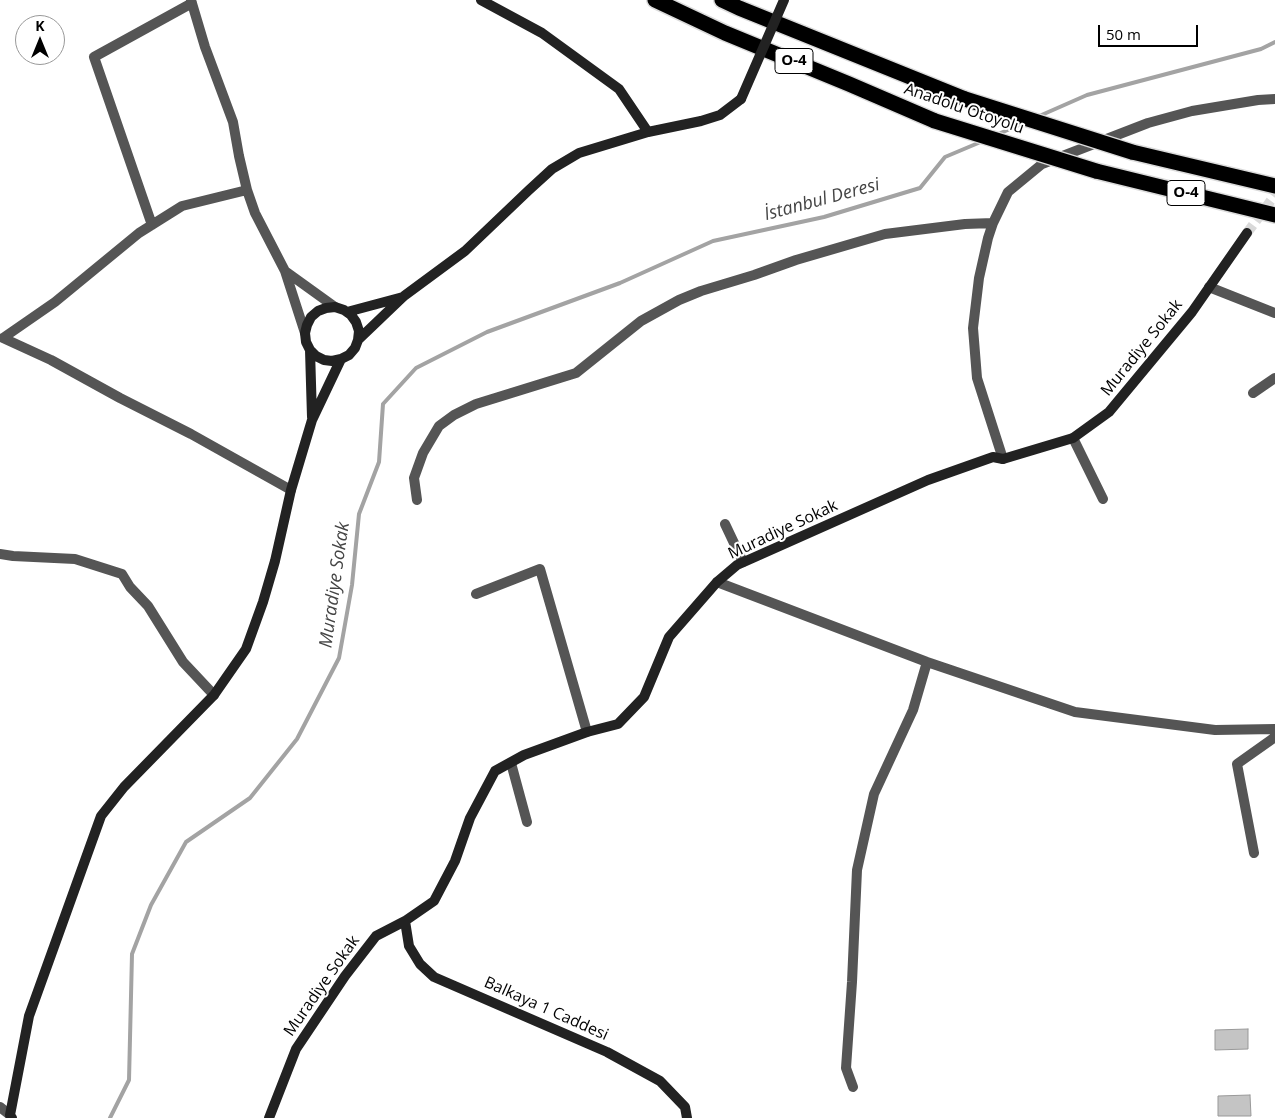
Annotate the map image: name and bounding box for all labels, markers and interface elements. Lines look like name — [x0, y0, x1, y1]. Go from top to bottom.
north arrow — [15, 15, 65, 65]
scale bar — [1100, 15, 1200, 47]
text: K — [35, 16, 45, 35]
text: 50 m — [1106, 24, 1141, 44]
road number: O-4 — [775, 48, 813, 74]
street label: Anadolu Otoyolu — [902, 79, 1026, 139]
water label: İstanbul Deresi — [762, 174, 882, 226]
road number: O-4 — [1167, 180, 1205, 206]
street label: Muradiye Sokak — [1097, 296, 1187, 400]
street label: Muradiye Sokak — [725, 496, 841, 564]
water label: Muradiye Sokak — [315, 521, 355, 649]
street label: Muradiye Sokak — [280, 932, 364, 1040]
street label: Balkaya 1 Caddesi — [481, 973, 611, 1045]

